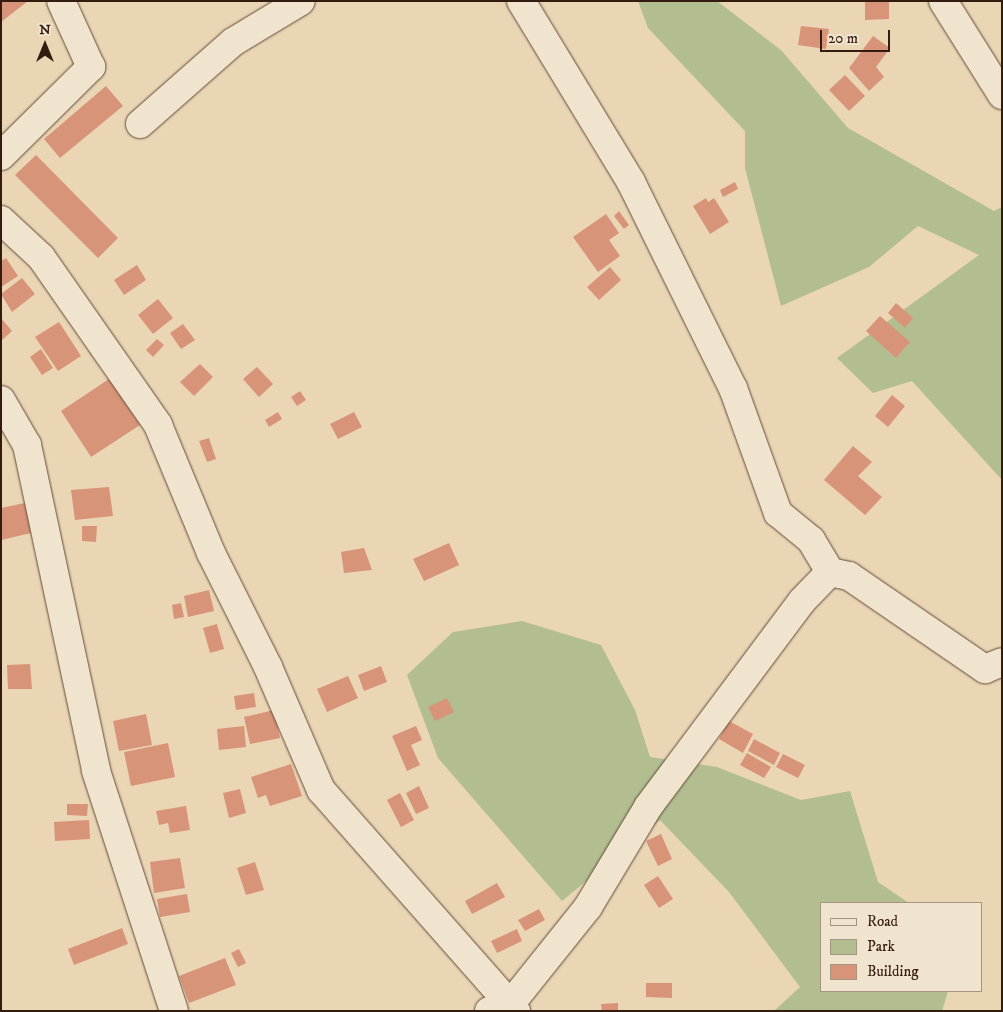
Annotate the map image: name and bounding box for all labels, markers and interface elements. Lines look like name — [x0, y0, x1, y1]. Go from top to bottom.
north arrow — [20, 20, 70, 70]
scale bar — [823, 20, 893, 52]
text: N — [39, 21, 51, 39]
text: 20 m — [828, 29, 858, 48]
legend — [820, 902, 983, 992]
text: Road — [867, 912, 898, 931]
text: Park — [867, 937, 895, 956]
text: Building — [867, 962, 919, 981]

